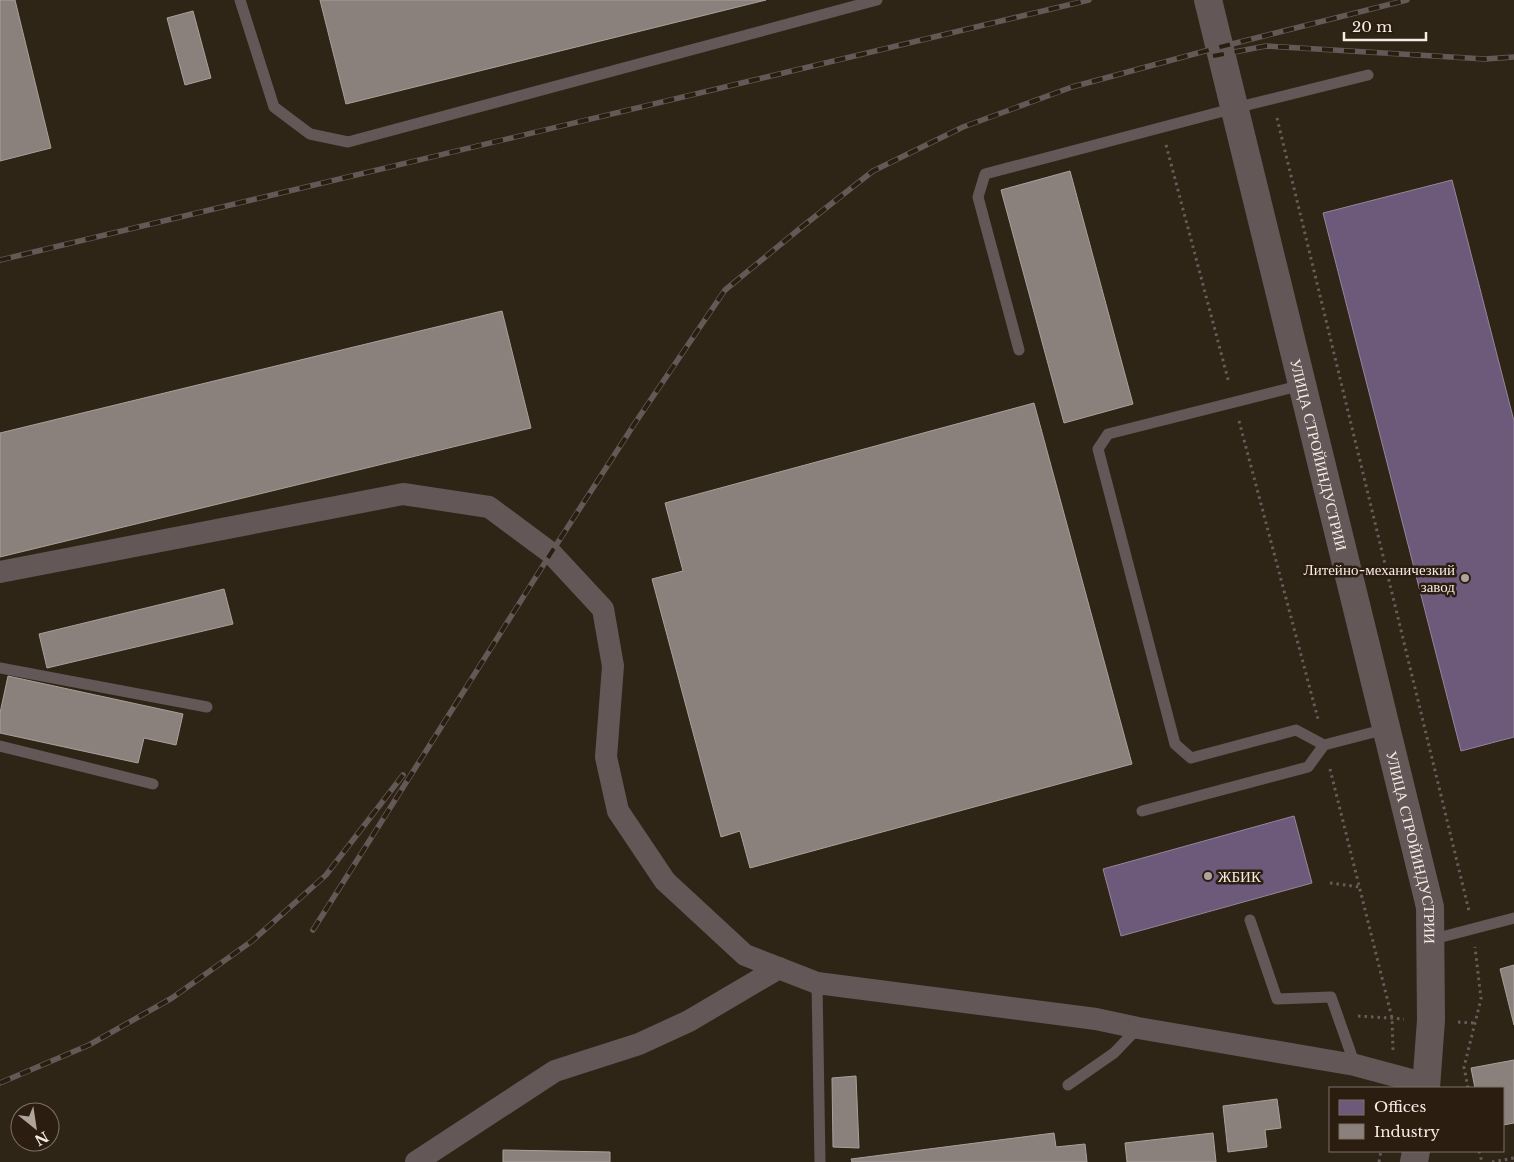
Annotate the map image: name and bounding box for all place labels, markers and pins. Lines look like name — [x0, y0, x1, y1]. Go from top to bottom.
place label: Литейно-механичезкий завод — [1303, 560, 1455, 596]
marker: Литейно-механичезкий завод — [1459, 572, 1471, 584]
place label: ЖБИК — [1218, 867, 1262, 886]
marker: ЖБИК — [1202, 870, 1214, 882]

